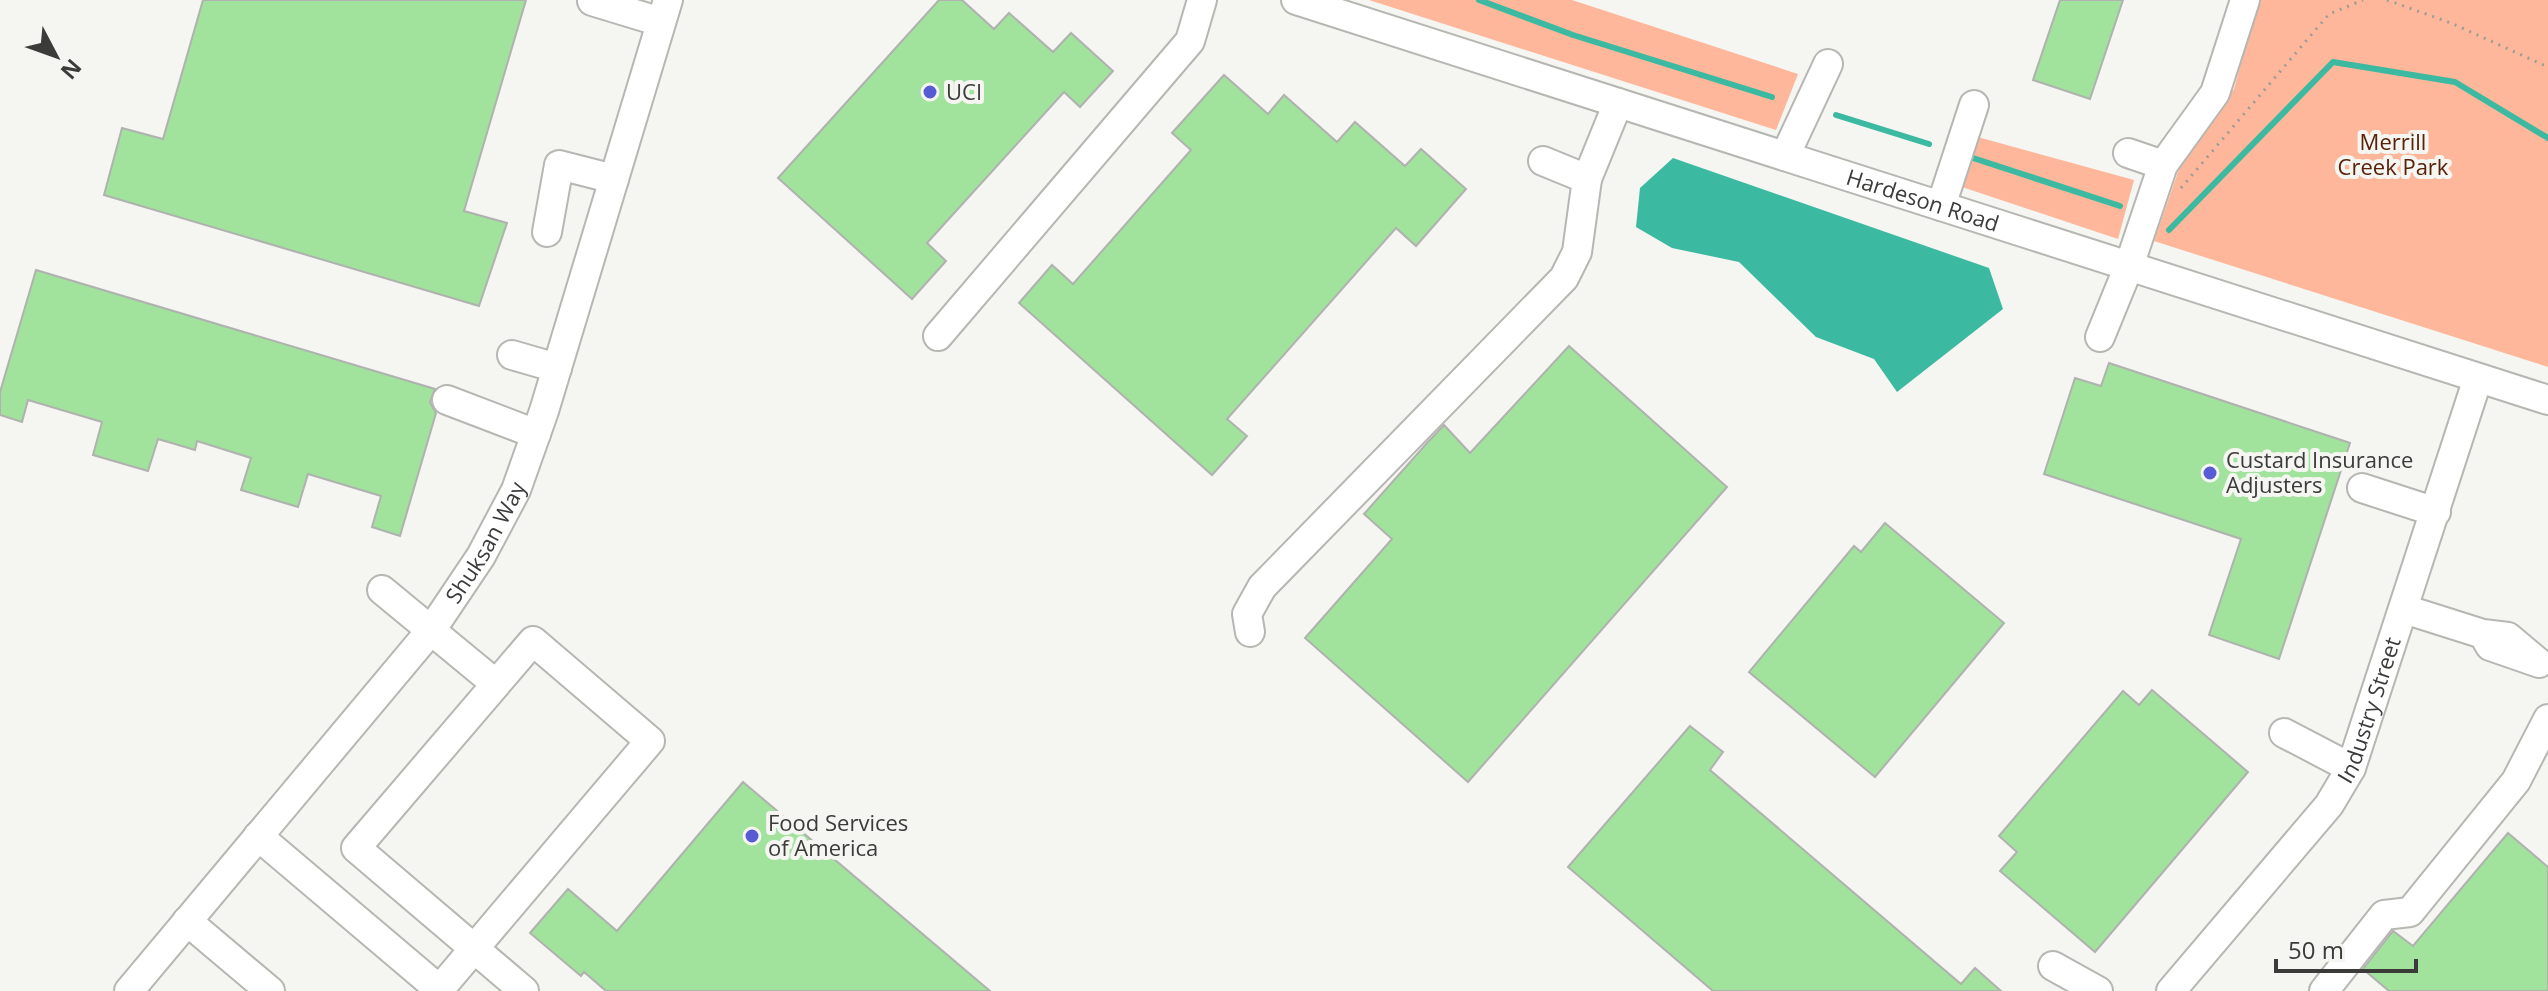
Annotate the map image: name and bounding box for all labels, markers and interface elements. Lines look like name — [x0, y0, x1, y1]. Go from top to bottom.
north arrow — [16, 16, 96, 96]
text: N — [55, 53, 89, 86]
place label: UCI — [946, 76, 982, 106]
marker: UCI — [921, 83, 939, 101]
park label: Merrill Creek Park — [2338, 126, 2449, 181]
street label: Hardeson Road — [1843, 161, 2003, 238]
place label: Custard Insurance Adjusters — [2226, 444, 2413, 499]
marker: Custard Insurance Adjusters — [2201, 464, 2219, 482]
street label: Shuksan Way — [438, 477, 532, 609]
street label: Industry Street — [2329, 633, 2407, 788]
place label: Food Services of America — [768, 807, 908, 862]
marker: Food Services of America — [743, 827, 761, 845]
scale bar — [2276, 923, 2416, 973]
text: 50 m — [2288, 933, 2344, 966]

